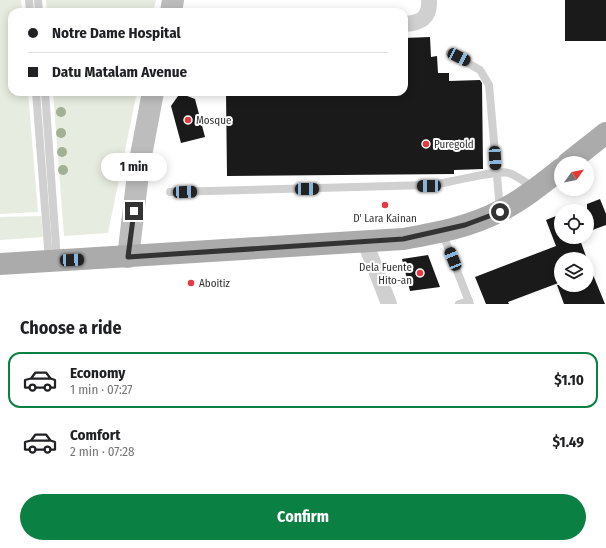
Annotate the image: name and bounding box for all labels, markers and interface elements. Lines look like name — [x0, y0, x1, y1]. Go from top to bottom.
text: Notre Dame Hospital — [52, 24, 181, 42]
car — [446, 46, 472, 68]
text: Datu Matalam Avenue — [52, 63, 187, 81]
place label: Mosque — [196, 114, 231, 127]
marker: Mosque — [183, 115, 193, 125]
place label: Puregold — [434, 138, 474, 151]
marker: Puregold — [421, 139, 431, 149]
car — [488, 146, 502, 170]
callout: 1 min — [101, 153, 167, 181]
north arrow — [554, 156, 594, 196]
map controls — [554, 156, 594, 292]
text: 1 min — [120, 159, 148, 174]
car — [417, 180, 441, 192]
car — [295, 183, 319, 195]
car — [173, 186, 197, 198]
marker: D' Lara Kainan — [380, 200, 390, 210]
route end — [125, 202, 143, 220]
route start — [491, 203, 509, 221]
button: locate — [554, 204, 594, 244]
place label: D' Lara Kainan — [353, 212, 417, 225]
car — [443, 246, 463, 272]
button: layers — [554, 252, 594, 292]
car — [60, 254, 84, 266]
place label: Dela Fuente Hito-an — [359, 261, 412, 287]
marker: Dela Fuente Hito-an — [415, 268, 425, 278]
place label: Aboitiz — [199, 277, 231, 290]
marker: Aboitiz — [186, 278, 196, 288]
text: Choose a ride — [20, 317, 122, 339]
icon: car — [22, 362, 58, 398]
text: Economy — [70, 364, 125, 382]
text: $1.10 — [554, 371, 584, 389]
text: 1 min · 07:27 — [70, 382, 133, 397]
icon: car — [22, 424, 58, 460]
text: Comfort — [70, 426, 121, 444]
text: $1.49 — [552, 433, 584, 451]
text: 2 min · 07:28 — [70, 444, 135, 459]
button: Confirm — [20, 494, 586, 540]

